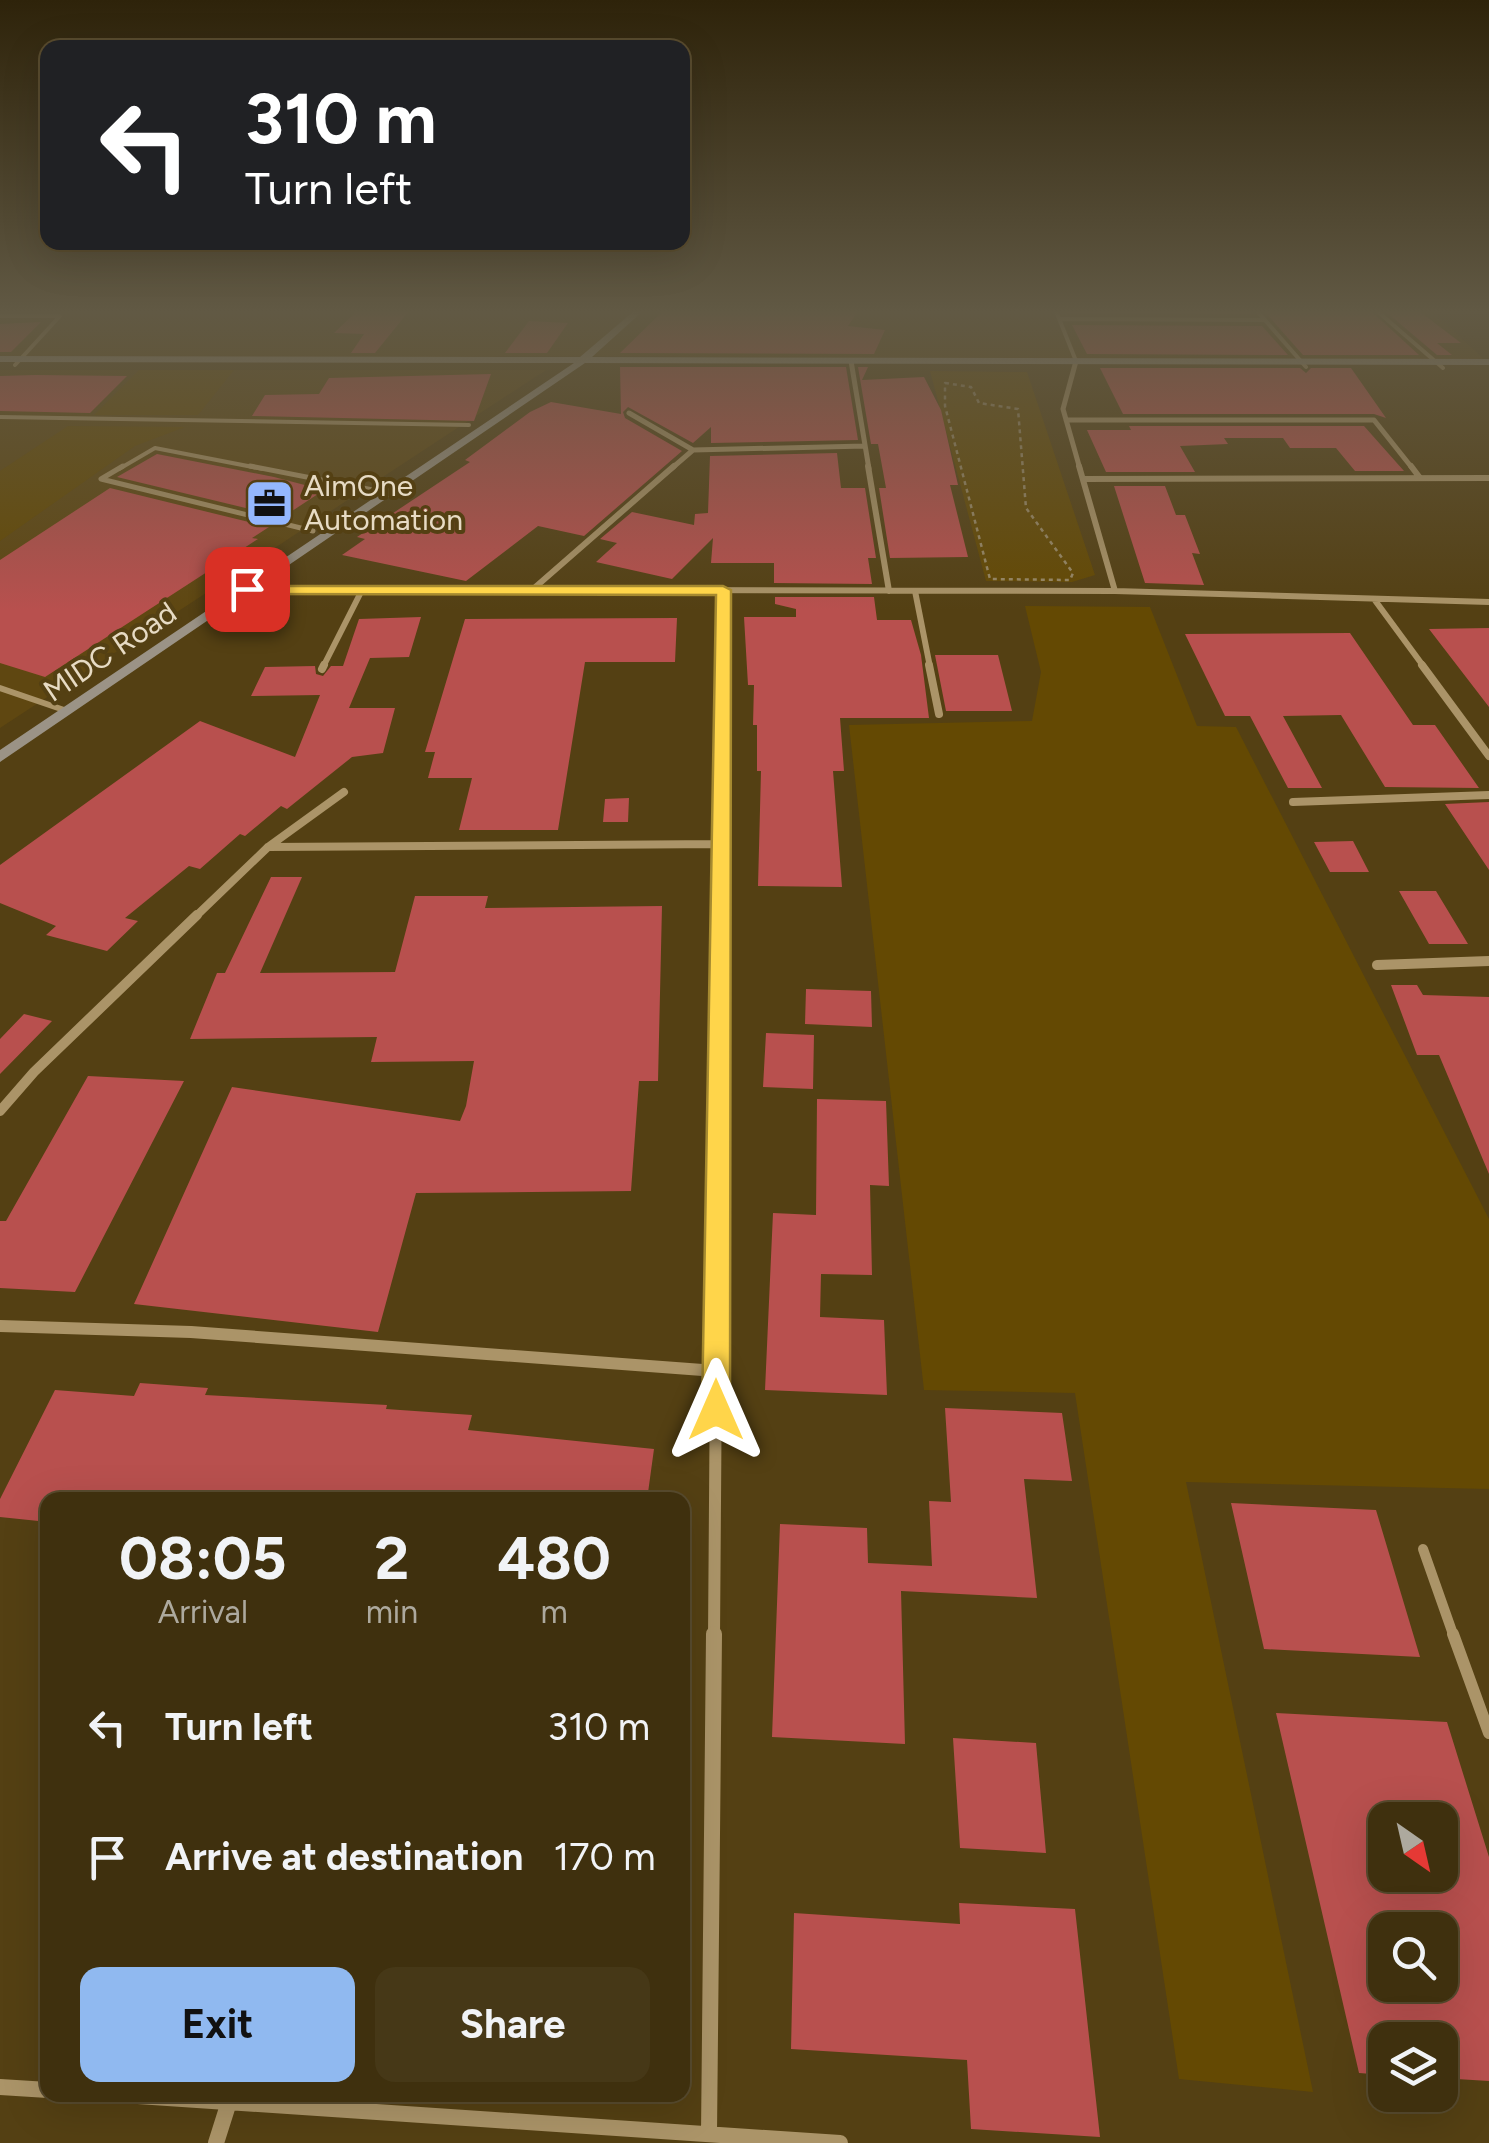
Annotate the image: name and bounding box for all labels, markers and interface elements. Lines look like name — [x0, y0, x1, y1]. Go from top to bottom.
text: 310 m — [245, 76, 437, 161]
icon: left — [80, 80, 210, 210]
text: Turn left — [245, 161, 412, 215]
place label: AimOne Automation — [304, 467, 463, 538]
office icon: AimOne Automation — [243, 477, 295, 529]
pin — [205, 547, 290, 632]
icon: arrive — [220, 562, 275, 617]
street label: MIDC Road — [36, 594, 183, 709]
position arrow — [664, 1358, 768, 1462]
text: 08:05 — [119, 1522, 287, 1594]
text: 2 — [375, 1522, 409, 1594]
text: 480 — [497, 1522, 611, 1594]
text: Arrival — [158, 1593, 248, 1631]
text: min — [366, 1593, 418, 1631]
text: m — [540, 1593, 568, 1631]
icon: left — [80, 1700, 135, 1755]
text: Turn left — [165, 1704, 313, 1750]
text: 310 m — [548, 1704, 650, 1750]
north arrow — [1368, 1802, 1458, 1892]
map controls — [1368, 1802, 1458, 2112]
icon: arrive — [80, 1830, 135, 1885]
text: Arrive at destination — [165, 1834, 523, 1880]
text: 170 m — [553, 1834, 656, 1880]
button: search — [1368, 1912, 1458, 2002]
button: Exit — [80, 1967, 355, 2082]
button: Share — [375, 1967, 650, 2082]
button: layers — [1368, 2022, 1458, 2112]

